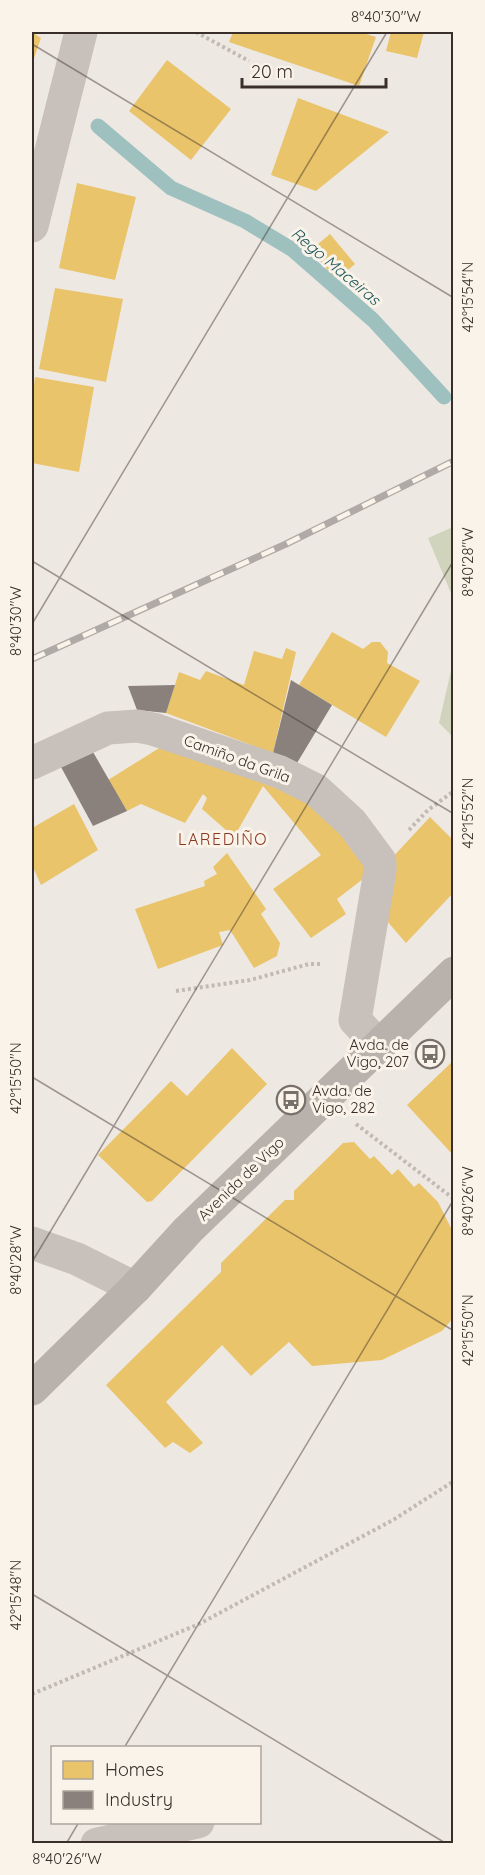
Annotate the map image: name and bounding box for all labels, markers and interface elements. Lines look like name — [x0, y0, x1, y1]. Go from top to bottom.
text: 8°40'30"W — [351, 7, 421, 26]
scale bar — [242, 51, 386, 89]
text: 20 m — [251, 60, 293, 83]
water label: Rego Maceiras — [287, 223, 386, 310]
text: 42°15'54"N — [458, 262, 477, 332]
text: 8°40'28"W — [458, 527, 477, 597]
text: 8°40'30"W — [6, 586, 25, 656]
street label: Camiño da Grila — [181, 730, 293, 787]
text: 42°15'52"N — [458, 778, 477, 848]
district label: LAREDIÑO — [178, 829, 268, 849]
place label: Avda. de Vigo, 207 — [347, 1035, 409, 1071]
bus stop icon: Avda. de Vigo, 207 — [414, 1038, 446, 1070]
text: 42°15'50"N — [6, 1042, 25, 1114]
place label: Avda. de Vigo, 282 — [312, 1081, 375, 1117]
bus stop icon: Avda. de Vigo, 282 — [275, 1084, 307, 1116]
street label: Avenida de Vigo — [194, 1133, 288, 1225]
text: 8°40'26"W — [458, 1166, 477, 1236]
text: 8°40'28"W — [6, 1225, 25, 1295]
text: 42°15'50"N — [458, 1294, 477, 1366]
text: 42°15'48"N — [6, 1560, 25, 1630]
legend — [51, 1746, 261, 1824]
text: Homes — [105, 1758, 164, 1781]
text: Industry — [105, 1788, 173, 1811]
text: 8°40'26"W — [32, 1849, 102, 1868]

